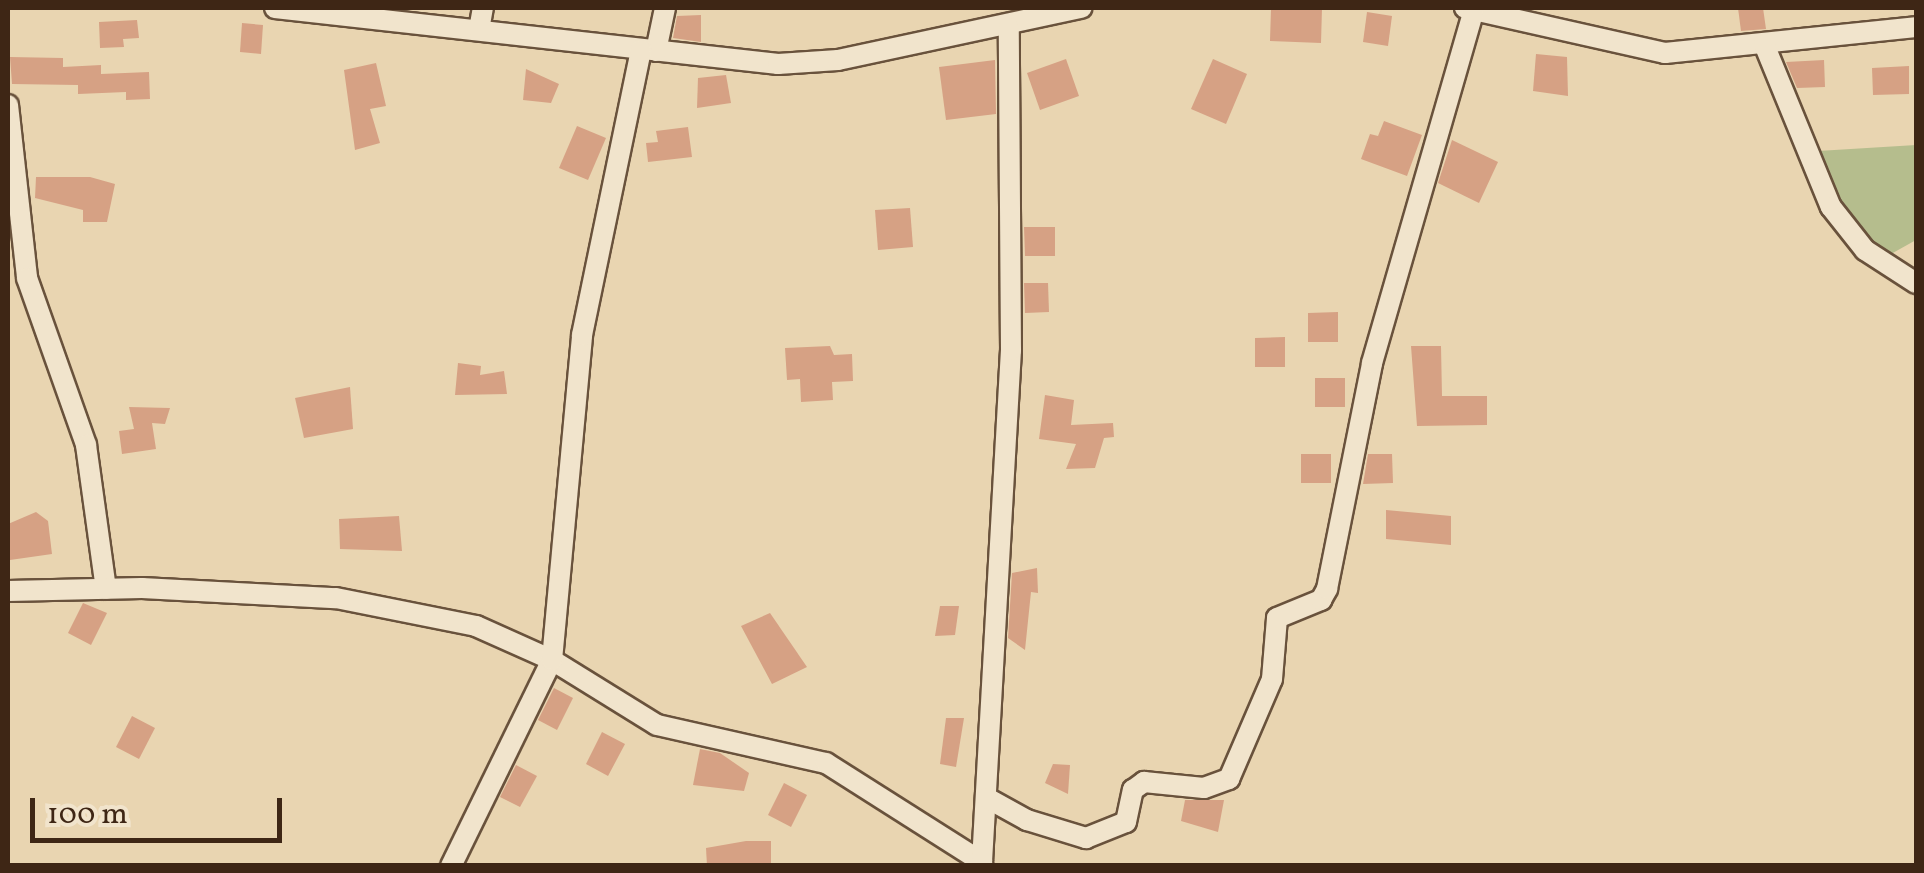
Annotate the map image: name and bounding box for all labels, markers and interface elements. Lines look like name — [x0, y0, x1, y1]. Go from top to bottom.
scale bar — [35, 778, 288, 840]
text: 100 m — [47, 794, 128, 836]

